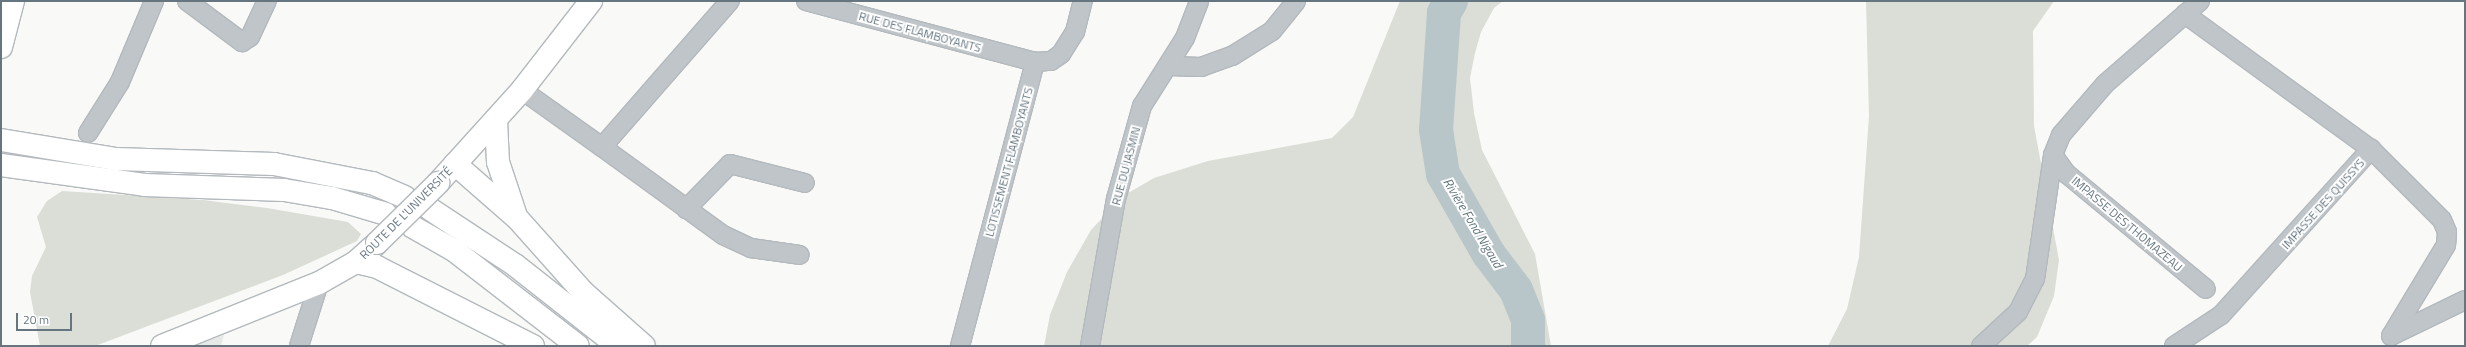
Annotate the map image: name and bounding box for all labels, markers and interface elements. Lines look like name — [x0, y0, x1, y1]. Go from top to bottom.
street label: RUE DES FLAMBOYANTS — [857, 9, 983, 55]
street label: LOTISSEMENT FLAMBOYANTS — [982, 86, 1036, 238]
street label: RUE DU JASMIN — [1109, 125, 1143, 207]
street label: IMPASSE DES QUISSYS — [2279, 156, 2367, 252]
street label: ROUTE DE L'UNIVERSITÉ — [357, 164, 455, 262]
street label: IMPASSE DES THOMAZEAU — [2069, 173, 2185, 275]
water label: Rivière Fond Nigaud — [1440, 175, 1506, 271]
scale bar — [18, 305, 74, 331]
text: 20 m — [23, 310, 49, 329]

